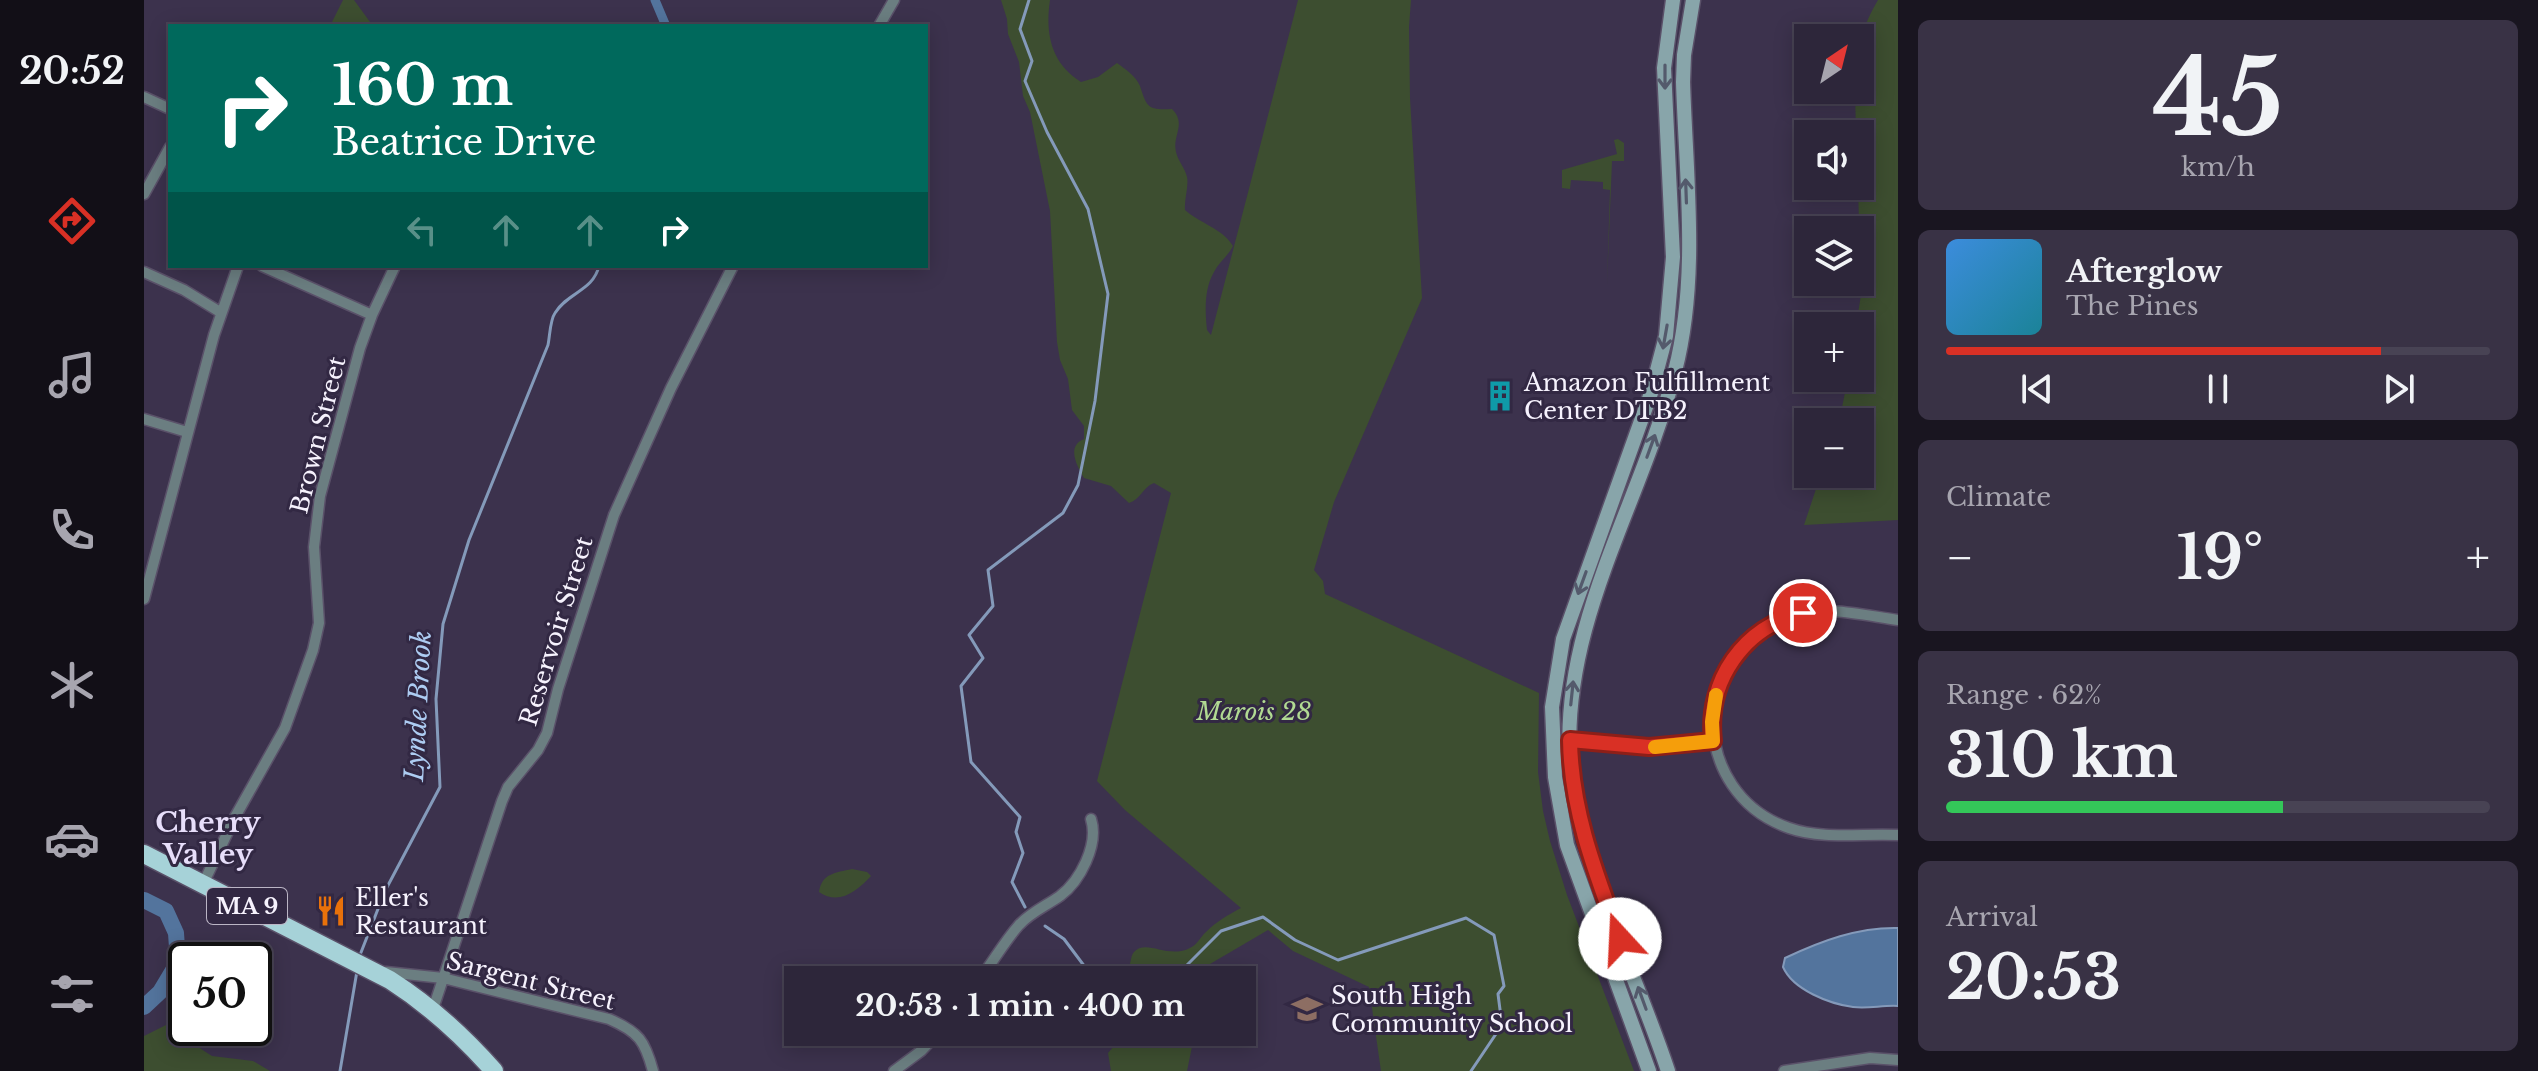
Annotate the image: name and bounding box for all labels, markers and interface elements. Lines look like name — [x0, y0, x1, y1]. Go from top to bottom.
north arrow — [1794, 24, 1874, 104]
map controls — [1794, 24, 1874, 488]
text: 45 — [2153, 34, 2283, 163]
text: 20:52 — [19, 49, 125, 94]
text: 160 m — [332, 51, 513, 120]
icon: right — [200, 56, 304, 160]
one-way arrow — [1657, 63, 1672, 90]
text: Beatrice Drive — [332, 120, 596, 165]
button: sound — [1794, 120, 1874, 200]
text: km/h — [2181, 151, 2255, 183]
one-way arrow — [1679, 178, 1694, 205]
icon: directions — [44, 193, 100, 249]
icon: left — [400, 208, 444, 252]
icon: ahead — [484, 208, 528, 252]
icon: ahead — [568, 208, 612, 252]
icon: right — [652, 208, 696, 252]
button: layers — [1794, 216, 1874, 296]
text: Afterglow — [2066, 253, 2222, 290]
text: The Pines — [2066, 290, 2198, 322]
button: + — [1794, 312, 1874, 392]
one-way arrow — [1657, 324, 1672, 349]
icon: music — [44, 347, 100, 403]
street label: Brown Street — [284, 353, 352, 517]
icon: previous — [2015, 367, 2059, 411]
icon: pause — [2196, 367, 2240, 411]
icon: next — [2377, 367, 2421, 411]
place label: Amazon Fulfillment Center DTB2 — [1523, 368, 1770, 425]
building icon: Amazon Fulfillment Center DTB2 — [1483, 379, 1517, 413]
button: − — [1794, 408, 1874, 488]
one-way arrow — [1645, 434, 1659, 459]
text: Climate — [1946, 481, 2051, 513]
icon: phone — [44, 502, 100, 558]
text: 19° — [2177, 521, 2263, 595]
text: − — [1946, 530, 1974, 585]
text: + — [2466, 530, 2490, 585]
street label: Reservoir Street — [513, 533, 599, 729]
one-way arrow — [1574, 570, 1588, 595]
pin — [1769, 579, 1837, 647]
icon: arrive — [1781, 591, 1825, 635]
water label: Lynde Brook — [398, 630, 438, 783]
icon: climate — [44, 657, 100, 713]
text: Range · 62% — [1946, 679, 2102, 711]
one-way arrow — [1565, 680, 1580, 707]
park label: Marois 28 — [1195, 697, 1312, 726]
text: 310 km — [1946, 719, 2178, 793]
district label: Cherry Valley — [155, 805, 262, 872]
icon: car — [44, 811, 100, 867]
place label: Eller's Restaurant — [355, 883, 487, 940]
road number: MA 9 — [207, 888, 287, 924]
restaurant icon: Eller's Restaurant — [314, 894, 348, 928]
position arrow — [1578, 897, 1662, 981]
text: Arrival — [1946, 901, 2038, 933]
text: 20:53 — [1946, 941, 2121, 1015]
speed limit sign: 50 — [168, 942, 272, 1046]
street label: Sargent Street — [444, 946, 618, 1016]
icon: filters — [44, 966, 100, 1022]
place label: South High Community School — [1331, 981, 1573, 1038]
one-way arrow — [1633, 985, 1648, 1010]
text: 20:53 · 1 min · 400 m — [855, 987, 1185, 1024]
school or university icon: South High Community School — [1290, 992, 1324, 1026]

